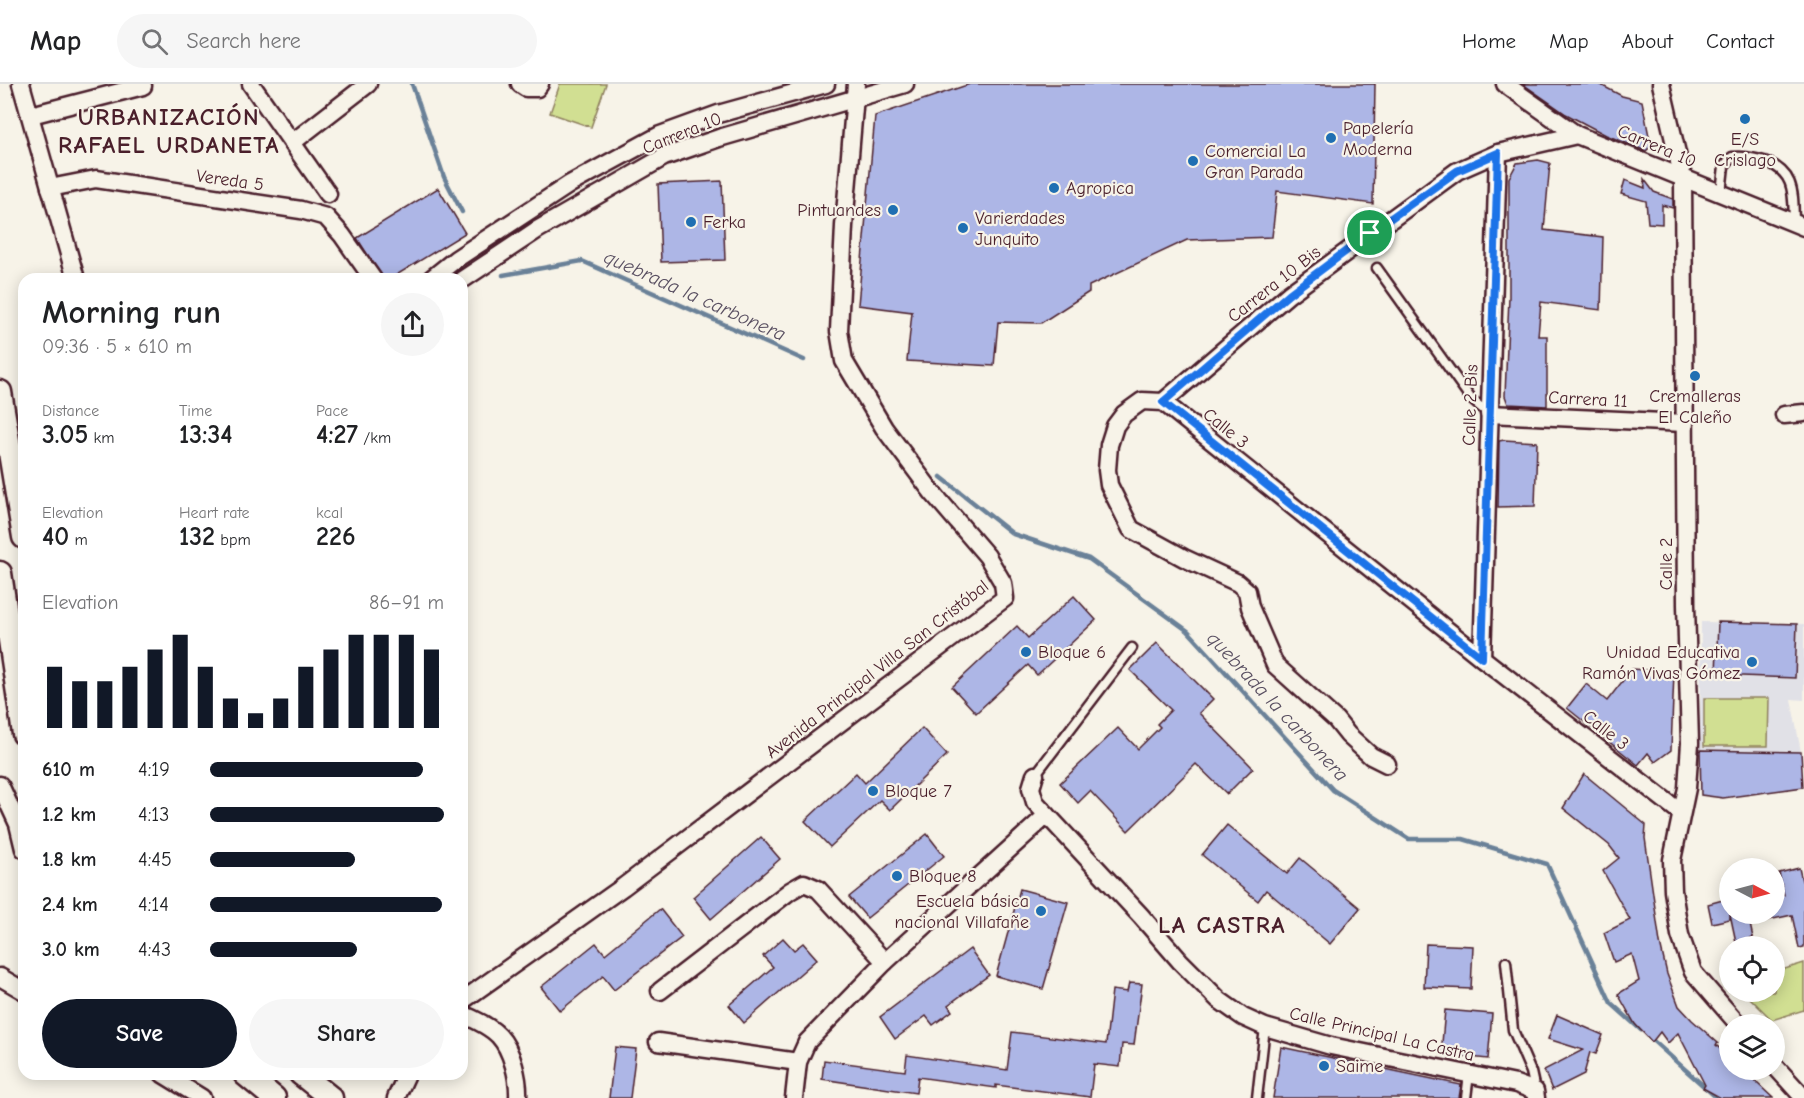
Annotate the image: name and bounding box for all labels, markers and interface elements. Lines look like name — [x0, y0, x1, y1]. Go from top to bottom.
search box — [117, 14, 537, 68]
text: Map — [30, 25, 81, 57]
icon: search — [138, 25, 171, 58]
text: Search here — [186, 28, 301, 54]
text: Home — [1462, 29, 1516, 53]
text: Map — [1549, 29, 1589, 53]
text: About — [1622, 29, 1673, 53]
text: Contact — [1706, 29, 1774, 53]
district label: URBANIZACIÓN RAFAEL URDANETA — [58, 103, 280, 159]
street label: Carrera 10 — [640, 108, 725, 159]
marker: E/S Crislago — [1738, 112, 1752, 126]
place label: Papelería Moderna — [1343, 118, 1414, 160]
street label: Carrera 10 — [1614, 120, 1699, 172]
place label: E/S Crislago — [1714, 129, 1776, 171]
marker: Papelería Moderna — [1324, 131, 1338, 145]
place label: Comercial La Gran Parada — [1205, 141, 1306, 183]
marker: Comercial La Gran Parada — [1186, 154, 1200, 168]
street label: Vereda 5 — [195, 165, 265, 196]
place label: Agropica — [1066, 178, 1134, 199]
marker: Agropica — [1047, 181, 1061, 195]
place label: Pintuandes — [797, 200, 881, 221]
marker: Pintuandes — [886, 203, 900, 217]
pin — [1344, 207, 1395, 258]
place label: Varierdades Junquito — [975, 208, 1065, 250]
place label: Ferka — [703, 212, 746, 233]
marker: Ferka — [684, 215, 698, 229]
icon: arrive — [1353, 216, 1386, 249]
marker: Varierdades Junquito — [956, 221, 970, 235]
street label: Carrera 10 Bis — [1224, 242, 1325, 327]
water label: quebrada la carbonera — [600, 245, 789, 346]
text: Morning run — [42, 293, 221, 331]
button: share — [381, 293, 444, 356]
text: 09:36 · 5 × 610 m — [42, 335, 192, 358]
street label: Calle 2 Bis — [1459, 364, 1482, 446]
marker: Cremalleras El Caleño — [1688, 369, 1702, 383]
place label: Cremalleras El Caleño — [1649, 386, 1741, 428]
street label: Carrera 11 — [1548, 387, 1628, 412]
text: Distance — [42, 402, 99, 420]
text: Time — [179, 402, 212, 420]
text: Pace — [316, 402, 348, 420]
street label: Calle 3 — [1199, 404, 1253, 453]
text: 3.05 — [42, 420, 88, 450]
text: 13:34 — [179, 420, 232, 450]
text: 4:27 — [316, 420, 358, 450]
text: km — [88, 429, 115, 447]
text: /km — [358, 429, 391, 447]
text: Elevation — [42, 504, 103, 522]
text: Heart rate — [179, 504, 250, 522]
text: kcal — [316, 504, 343, 522]
text: 40 — [42, 522, 69, 552]
text: 132 — [179, 522, 215, 552]
text: 226 — [316, 522, 356, 552]
text: m — [69, 531, 88, 549]
text: bpm — [215, 531, 251, 549]
street label: Calle 2 — [1656, 538, 1677, 590]
street label: Avenida Principal Villa San Cristóbal — [762, 576, 993, 763]
text: Elevation — [42, 591, 119, 614]
text: 86–91 m — [369, 591, 444, 614]
water label: quebrada la carbonera — [1202, 627, 1353, 786]
place label: Bloque 6 — [1038, 642, 1106, 663]
place label: Unidad Educativa Ramón Vivas Gómez — [1582, 642, 1740, 684]
marker: Bloque 6 — [1019, 645, 1033, 659]
marker: Unidad Educativa Ramón Vivas Gómez — [1745, 655, 1759, 669]
street label: Calle 3 — [1579, 706, 1633, 755]
text: 610 m — [42, 758, 95, 781]
text: 4:19 — [138, 758, 170, 781]
place label: Bloque 7 — [885, 781, 952, 802]
marker: Bloque 7 — [866, 784, 880, 798]
text: 1.2 km — [42, 803, 96, 826]
text: 4:13 — [138, 803, 169, 826]
text: 1.8 km — [42, 848, 97, 871]
text: 4:45 — [138, 848, 172, 871]
north arrow — [1719, 858, 1785, 924]
map controls — [1719, 858, 1785, 1080]
place label: Bloque 8 — [909, 866, 976, 887]
marker: Bloque 8 — [890, 869, 904, 883]
place label: Escuela básica nacional Villafañe — [894, 891, 1029, 933]
text: 2.4 km — [42, 893, 98, 916]
text: 4:14 — [138, 893, 169, 916]
marker: Escuela básica nacional Villafañe — [1034, 904, 1048, 918]
district label: LA CASTRA — [1158, 911, 1286, 939]
button: locate — [1719, 936, 1785, 1002]
text: 3.0 km — [42, 938, 100, 961]
text: 4:43 — [138, 938, 171, 961]
button: Save — [42, 999, 237, 1068]
button: Share — [249, 999, 444, 1068]
street label: Calle Principal La Castra — [1287, 1003, 1476, 1066]
button: layers — [1719, 1014, 1785, 1080]
place label: Saime — [1336, 1056, 1383, 1077]
marker: Saime — [1317, 1059, 1331, 1073]

